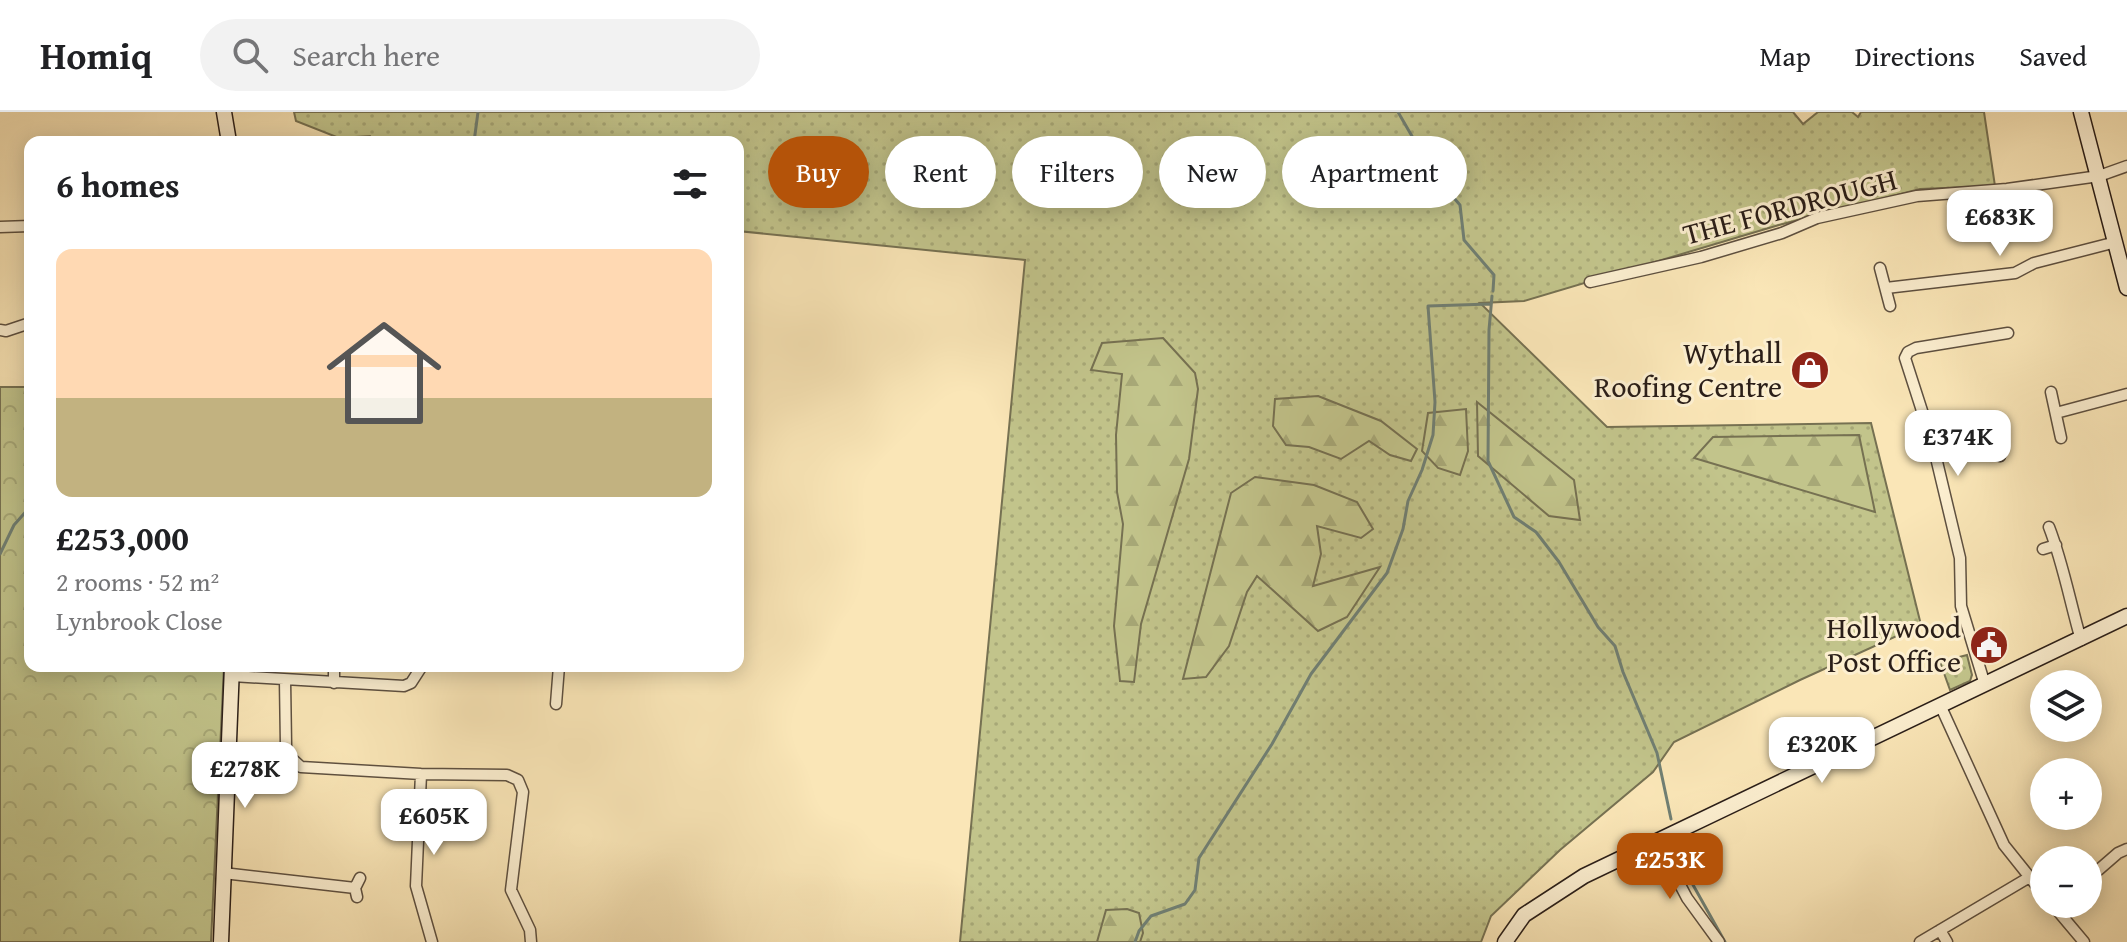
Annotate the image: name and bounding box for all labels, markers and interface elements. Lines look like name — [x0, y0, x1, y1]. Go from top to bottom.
search box — [200, 19, 760, 91]
text: Homiq — [40, 27, 152, 83]
icon: search — [228, 33, 272, 77]
text: Search here — [292, 33, 440, 77]
text: Map — [1759, 35, 1811, 76]
text: Directions — [1855, 35, 1975, 76]
text: Saved — [2019, 35, 2087, 76]
chip: Buy — [768, 136, 869, 208]
chip: Rent — [885, 136, 996, 208]
chip: Filters — [1012, 136, 1143, 208]
chip: New — [1159, 136, 1266, 208]
chip: Apartment — [1282, 136, 1467, 208]
street label: THE FORDROUGH — [1678, 156, 1902, 256]
text: 6 homes — [56, 160, 180, 209]
icon: filters — [668, 162, 712, 206]
pin: £683K — [1944, 190, 2056, 258]
text: £683K — [1965, 196, 2035, 235]
icon: home — [312, 301, 456, 445]
place label: Wythall Roofing Centre — [1594, 330, 1782, 408]
shop icon: Wythall Roofing Centre — [1789, 349, 1831, 391]
pin: £374K — [1902, 410, 2014, 478]
text: £374K — [1923, 416, 1993, 455]
text: £253,000 — [56, 513, 189, 562]
text: 2 rooms · 52 m² — [56, 562, 219, 601]
text: Lynbrook Close — [56, 601, 223, 640]
place label: Hollywood Post Office — [1827, 605, 1961, 683]
public building icon: Hollywood Post Office — [1968, 624, 2010, 666]
map controls — [2030, 670, 2102, 918]
button: layers — [2030, 670, 2102, 742]
pin: £320K — [1766, 717, 1878, 785]
text: £320K — [1787, 723, 1857, 762]
pin: £278K — [189, 742, 301, 810]
text: £278K — [210, 748, 280, 787]
button: + — [2030, 758, 2102, 830]
pin: £605K — [378, 789, 490, 857]
text: £605K — [399, 795, 469, 834]
pin: £253K — [1614, 833, 1726, 901]
text: £253K — [1635, 839, 1705, 878]
button: − — [2030, 846, 2102, 918]

